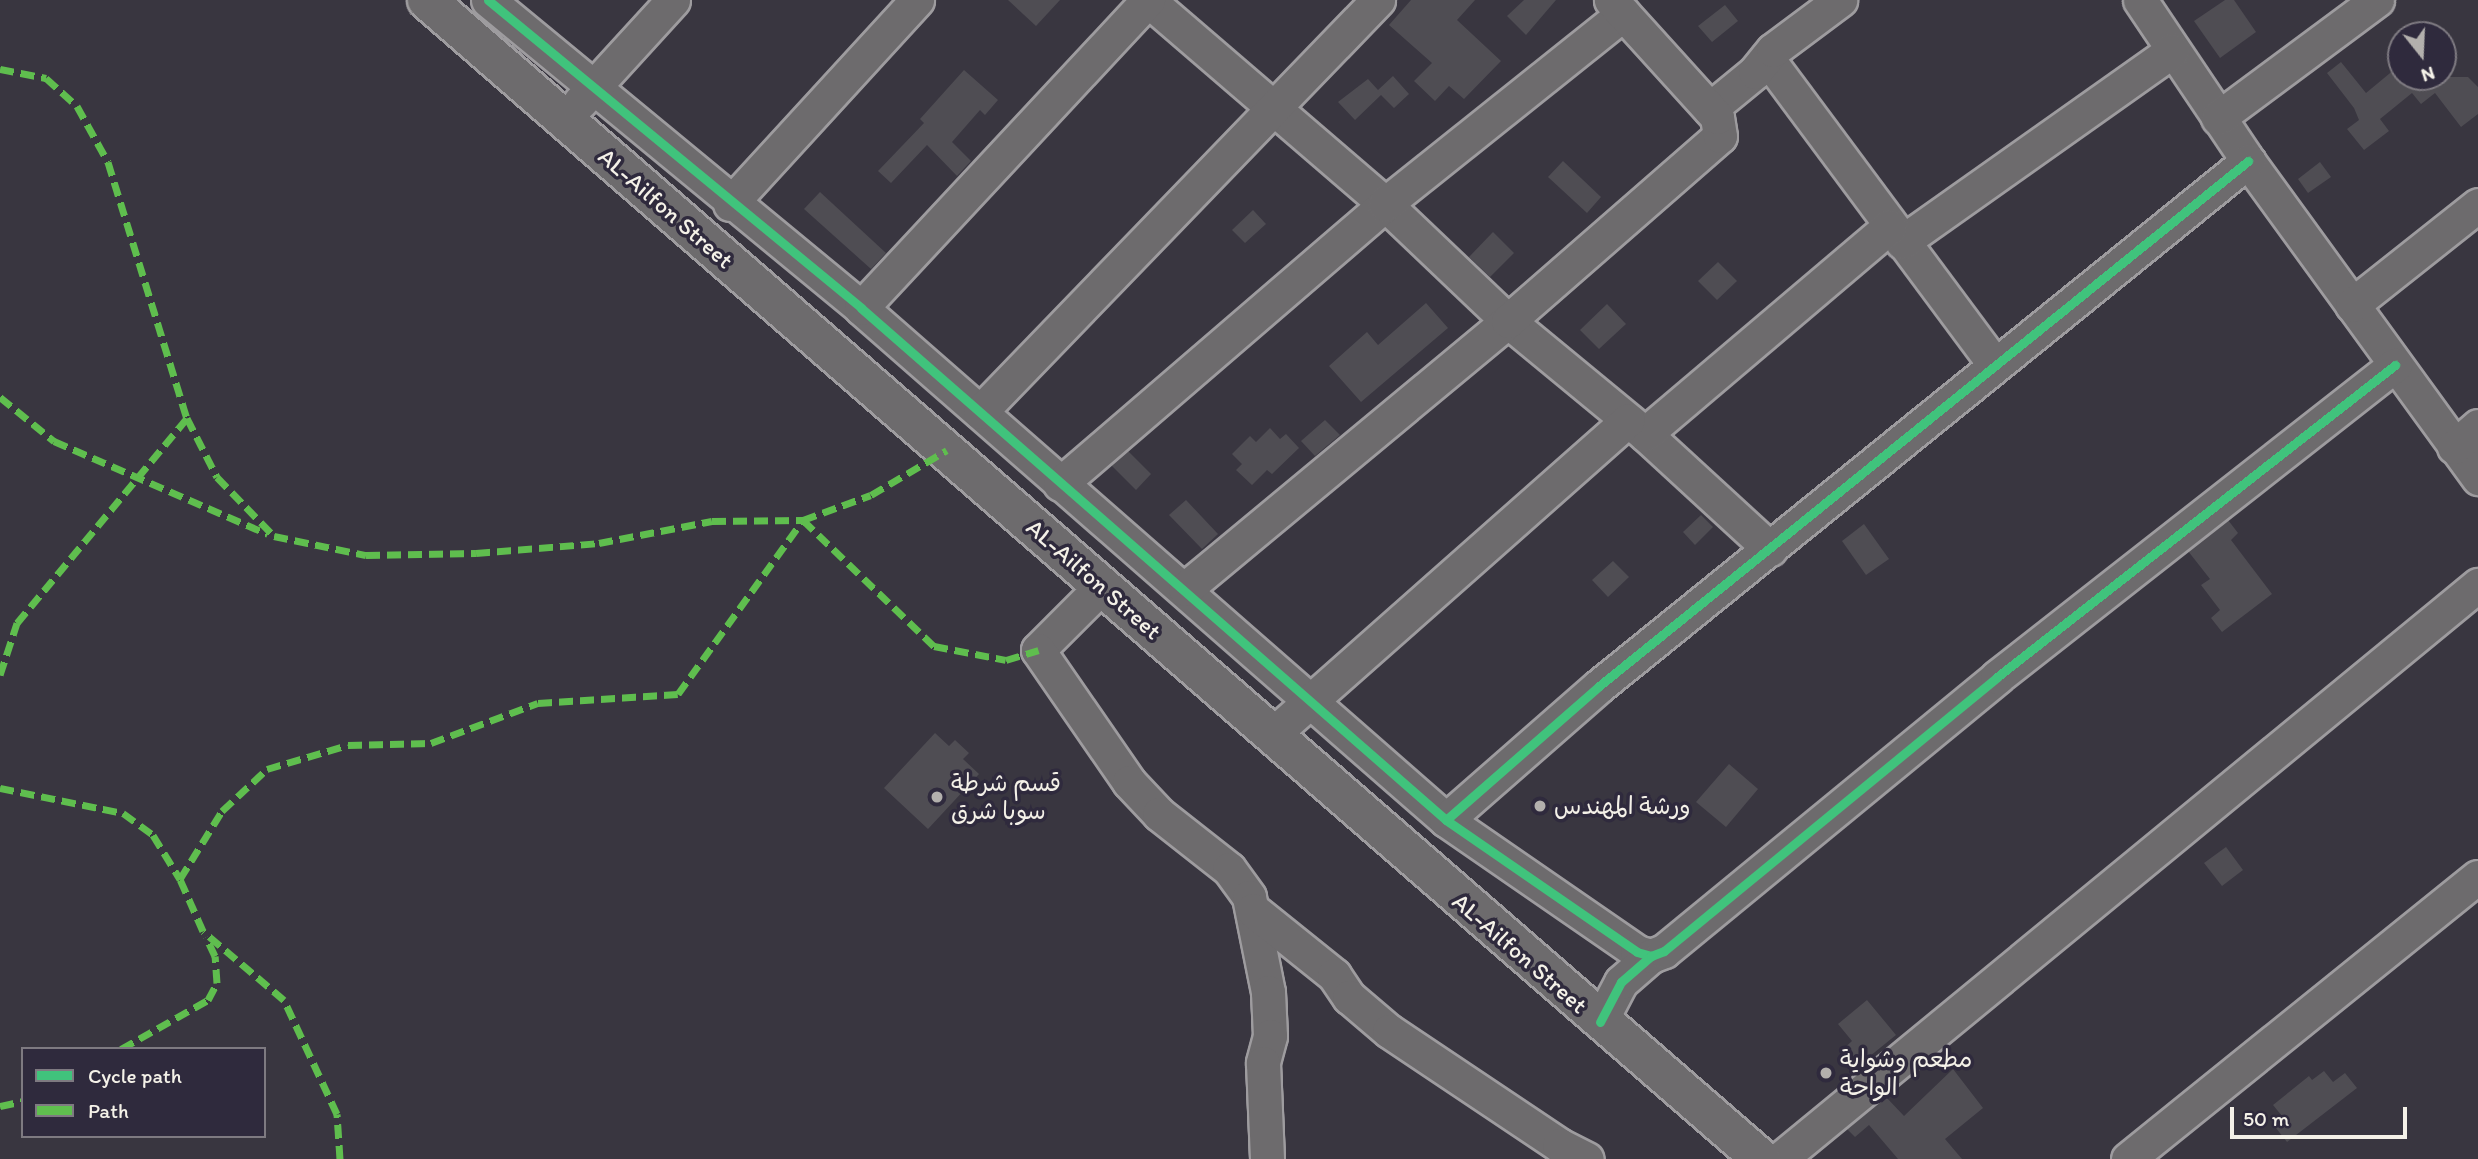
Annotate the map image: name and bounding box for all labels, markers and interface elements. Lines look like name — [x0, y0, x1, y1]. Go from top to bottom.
north arrow — [2387, 21, 2457, 91]
text: N — [2418, 62, 2438, 87]
street label: AL-Ailfon Street — [593, 142, 739, 274]
street label: AL-Ailfon Street — [1021, 513, 1167, 645]
place label: قسم شرطة سوبا شرق — [951, 769, 1061, 825]
marker: قسم شرطة سوبا شرق — [929, 789, 945, 805]
place label: ورشة المهندس — [1554, 792, 1691, 820]
marker: ورشة المهندس — [1532, 798, 1548, 814]
street label: AL-Ailfon Street — [1447, 887, 1593, 1019]
place label: مطعم وشواية الواحة — [1840, 1045, 1972, 1101]
legend — [21, 1047, 266, 1138]
text: Cycle path — [88, 1063, 182, 1088]
marker: مطعم وشواية الواحة — [1818, 1065, 1834, 1081]
scale bar — [2233, 1092, 2410, 1136]
text: Path — [88, 1098, 129, 1123]
text: 50 m — [2243, 1106, 2289, 1131]

